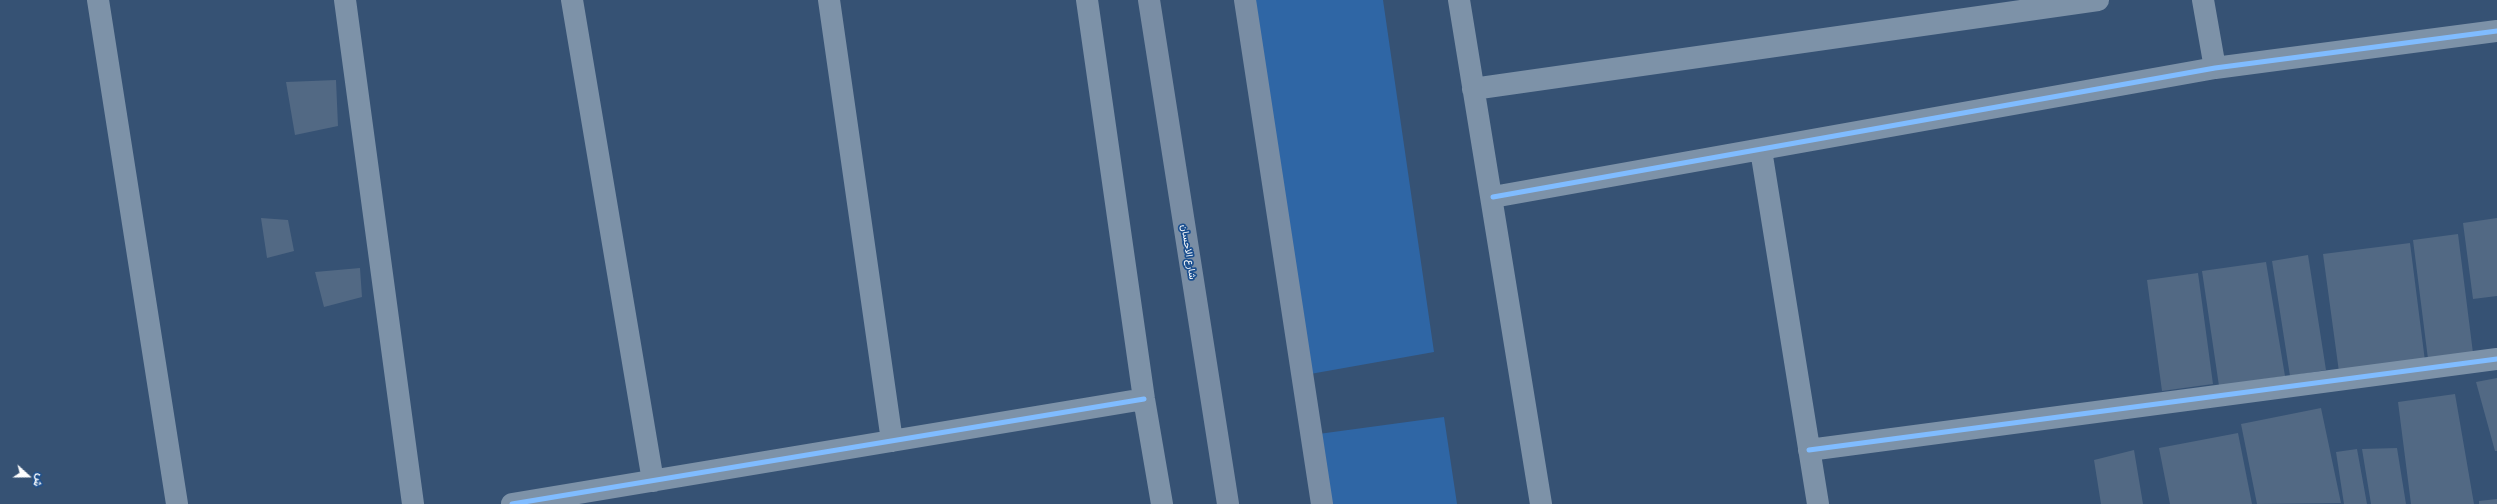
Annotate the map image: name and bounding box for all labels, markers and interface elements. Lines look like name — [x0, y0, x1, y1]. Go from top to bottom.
street label: شارع الاحسان — [1178, 224, 1198, 280]
north arrow — [8, 456, 48, 496]
text: ش — [29, 471, 49, 489]

